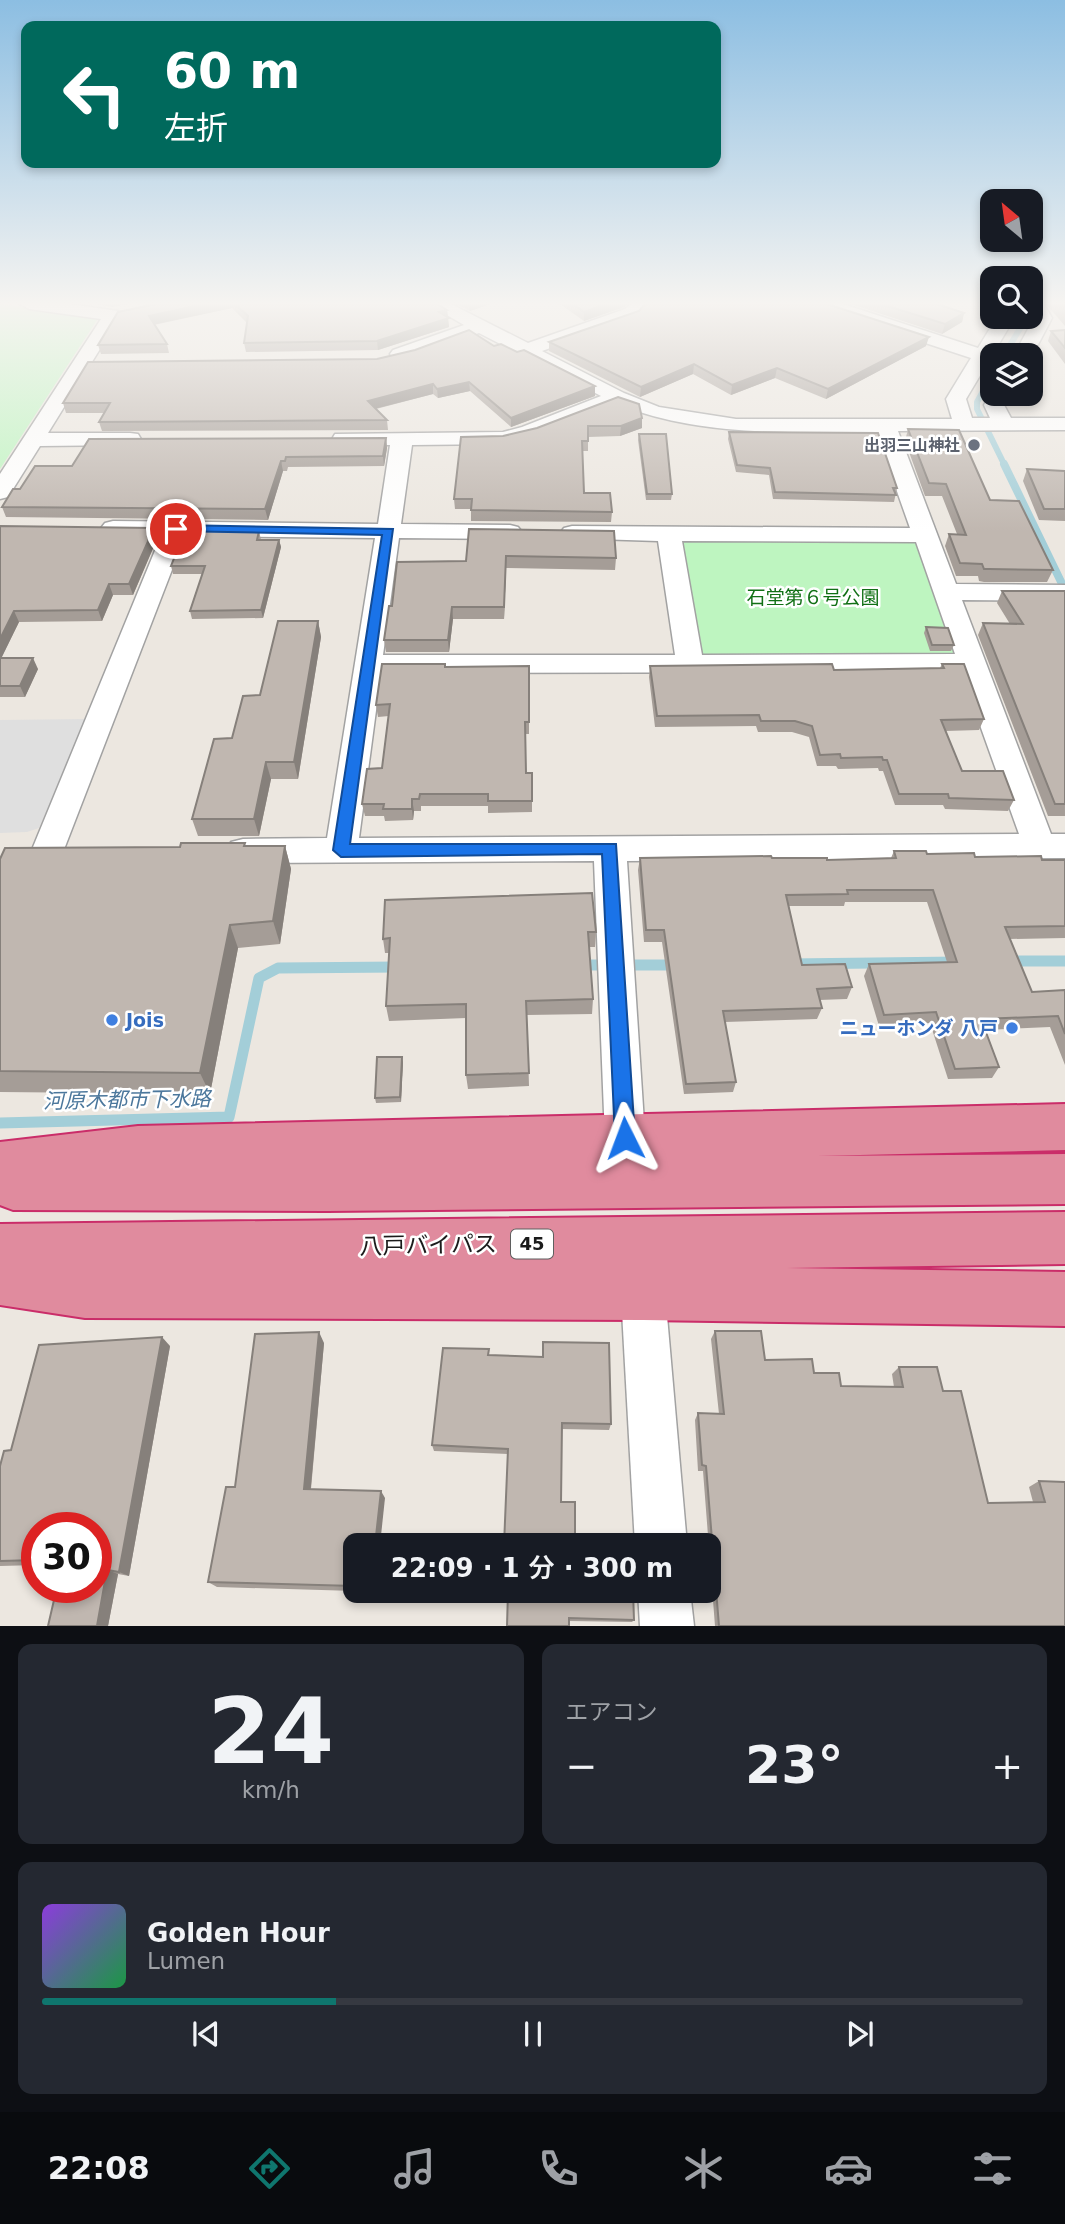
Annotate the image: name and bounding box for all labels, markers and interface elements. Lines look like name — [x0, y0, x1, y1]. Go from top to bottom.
text: 60 m — [164, 43, 300, 100]
icon: left — [49, 49, 140, 140]
text: 左折 — [164, 109, 228, 147]
north arrow — [980, 189, 1043, 252]
map controls — [980, 189, 1043, 406]
button: search — [980, 266, 1043, 329]
button: layers — [980, 343, 1043, 406]
place label: 出羽三山神社 — [864, 436, 960, 455]
marker: 出羽三山神社 — [966, 437, 982, 453]
pin — [146, 499, 206, 559]
icon: arrive — [157, 510, 195, 548]
park label: 石堂第６号公園 — [746, 586, 880, 608]
place label: Jois — [124, 1009, 164, 1031]
marker: Jois — [104, 1012, 120, 1028]
place label: ニューホンダ 八戸 — [839, 1017, 998, 1039]
marker: ニューホンダ 八戸 — [1004, 1020, 1020, 1036]
water label: 河原木都市下水路 — [43, 1087, 213, 1113]
position arrow — [588, 1101, 662, 1175]
road number: 45 — [511, 1230, 553, 1259]
street label: 八戸バイパス — [359, 1231, 497, 1259]
speed limit sign: 30 — [21, 1512, 112, 1603]
text: 22:09 · 1 分 · 300 m — [391, 1553, 673, 1583]
text: 24 — [207, 1679, 334, 1784]
text: エアコン — [566, 1699, 658, 1725]
text: 23° — [745, 1735, 843, 1795]
text: − — [566, 1744, 597, 1788]
text: + — [991, 1744, 1023, 1788]
text: km/h — [242, 1777, 300, 1803]
text: Golden Hour — [147, 1918, 330, 1948]
text: Lumen — [147, 1948, 225, 1974]
icon: previous — [187, 2015, 225, 2053]
icon: pause — [514, 2015, 552, 2053]
icon: next — [841, 2015, 879, 2053]
icon: directions — [245, 2144, 294, 2193]
icon: music — [390, 2144, 439, 2193]
icon: phone — [534, 2144, 583, 2193]
icon: climate — [679, 2144, 728, 2193]
icon: car — [824, 2144, 873, 2193]
icon: filters — [968, 2144, 1017, 2193]
text: 22:08 — [48, 2149, 150, 2187]

